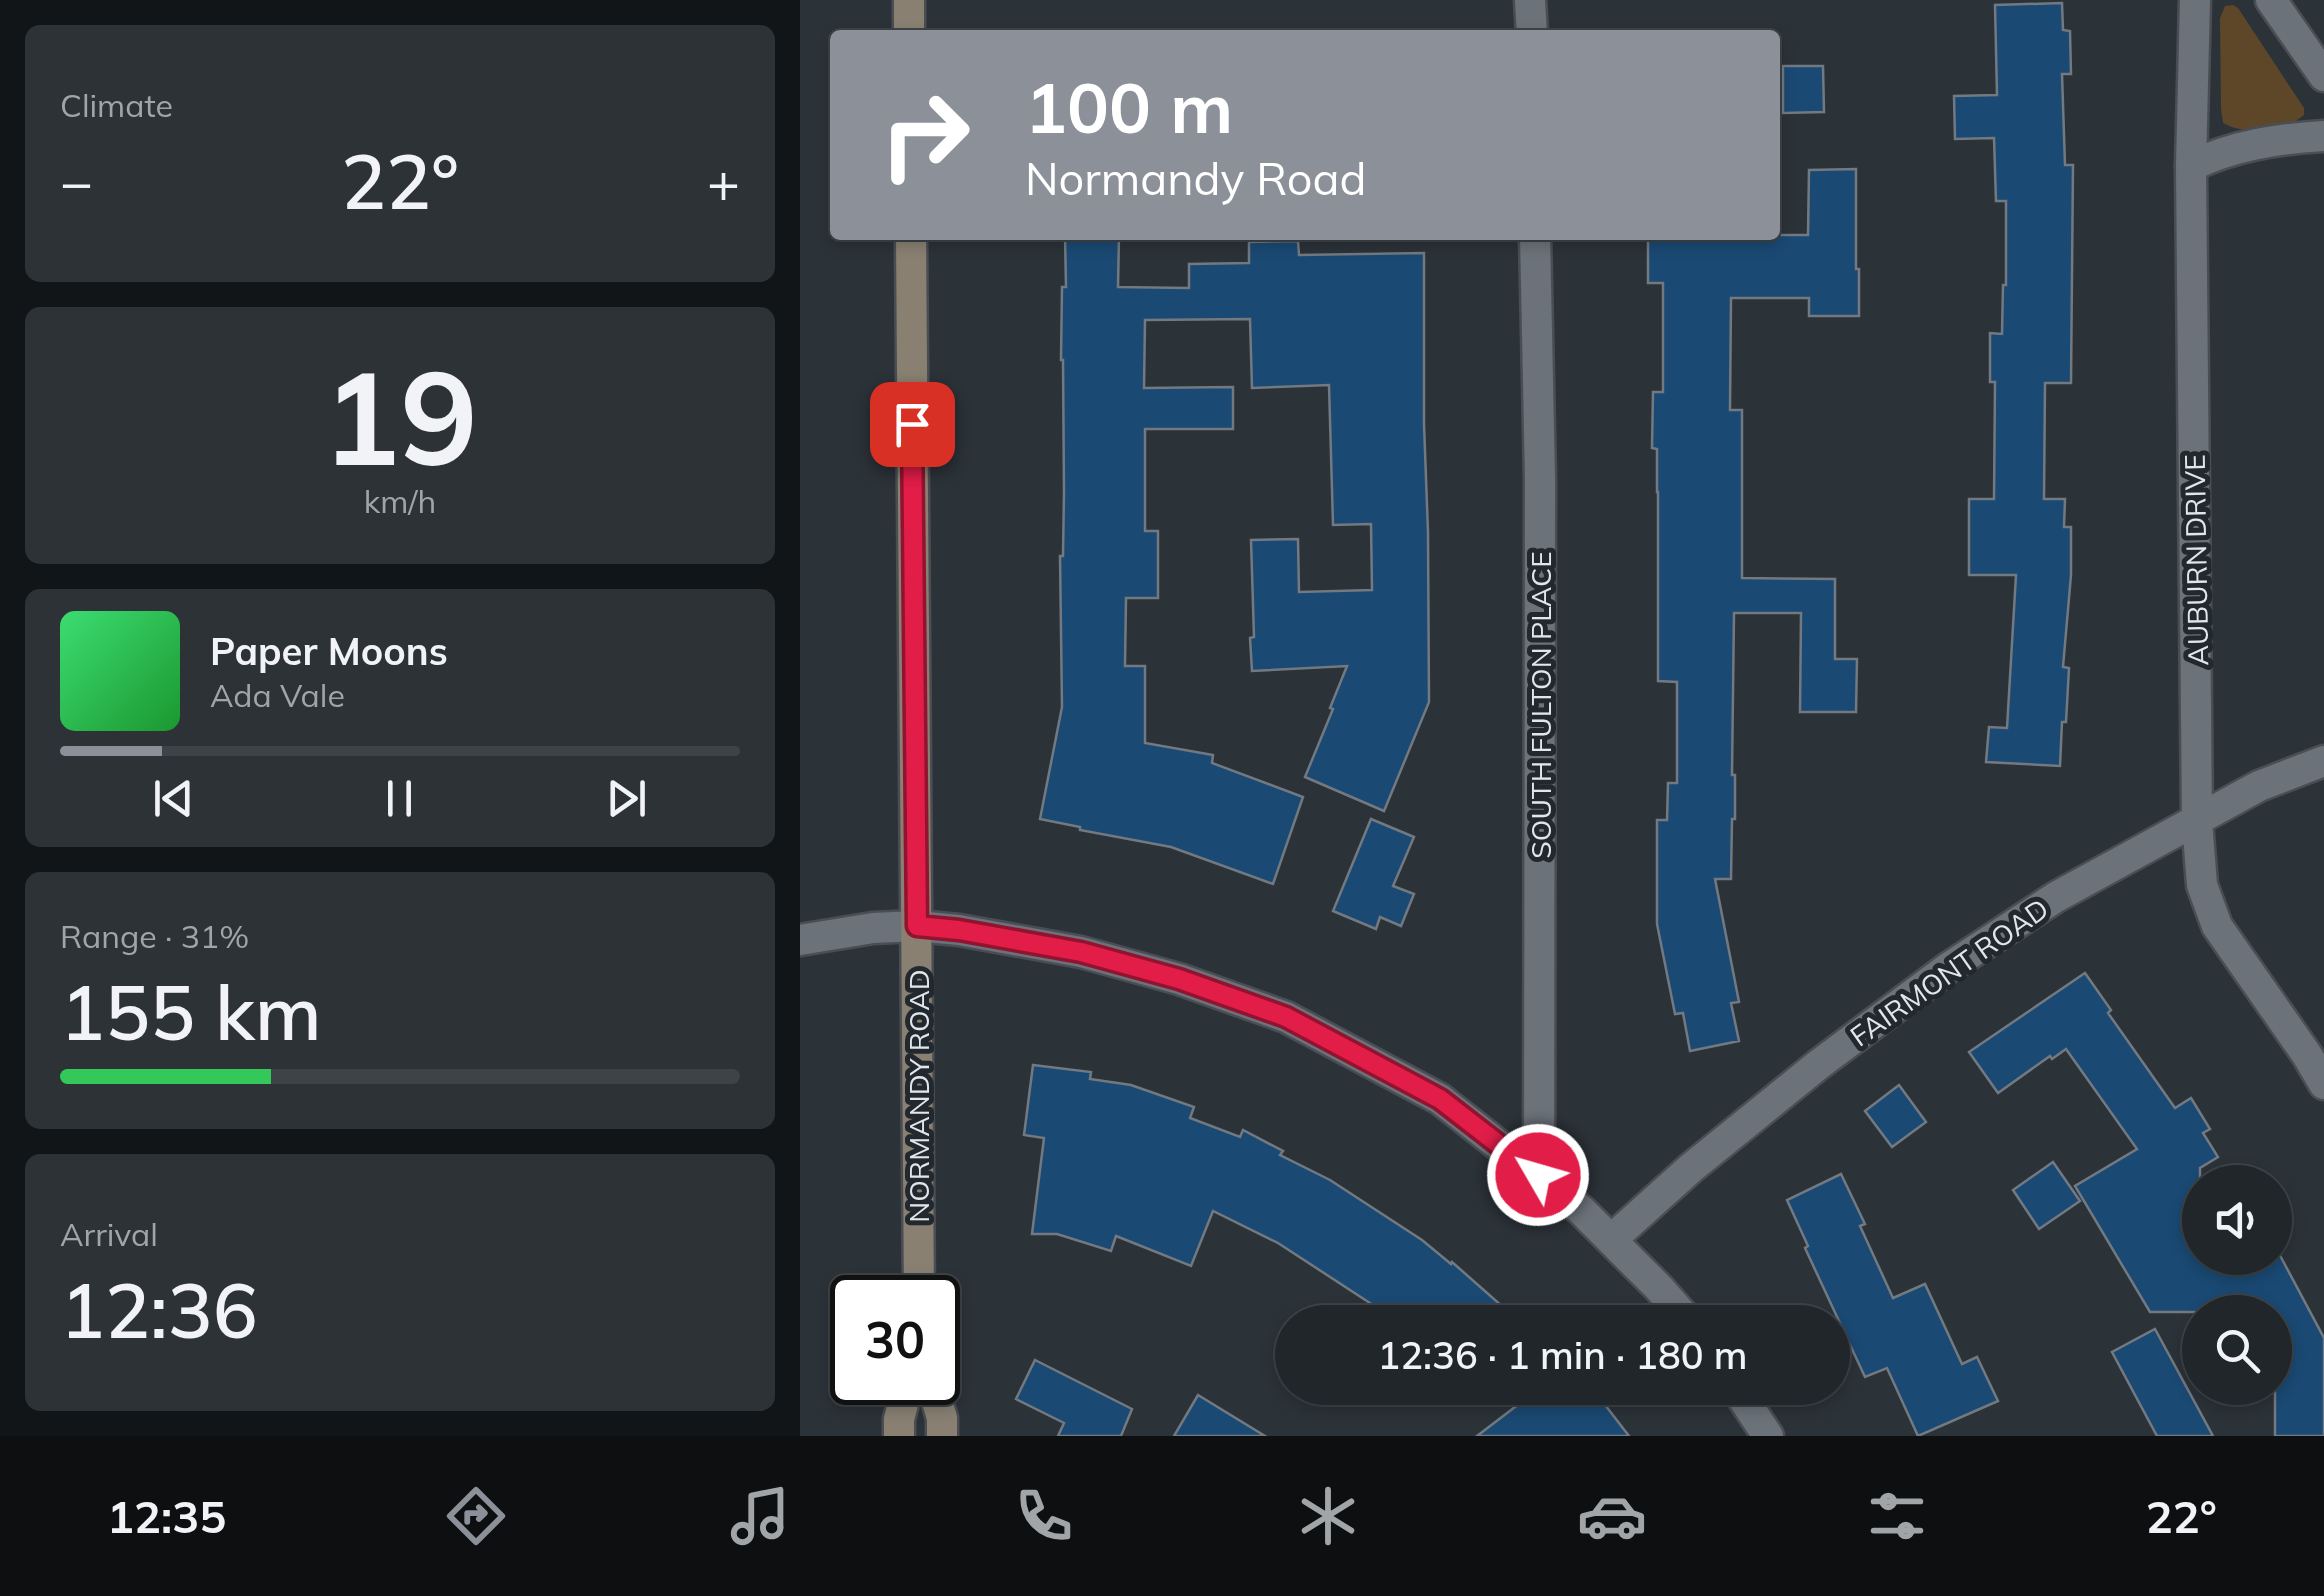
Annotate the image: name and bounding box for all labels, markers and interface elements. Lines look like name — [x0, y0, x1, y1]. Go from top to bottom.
text: 100 m — [1025, 63, 1233, 151]
icon: right — [860, 70, 990, 200]
text: Climate — [60, 85, 173, 125]
text: 22° — [341, 134, 459, 228]
text: − — [60, 147, 93, 216]
text: + — [707, 147, 740, 216]
text: Normandy Road — [1025, 150, 1367, 206]
text: 19 — [322, 334, 478, 498]
pin — [870, 382, 955, 467]
icon: arrive — [885, 397, 940, 452]
street label: AUBURN DRIVE — [2177, 454, 2215, 666]
text: km/h — [364, 481, 436, 521]
street label: SOUTH FULTON PLACE — [1523, 551, 1558, 859]
text: Paper Moons — [210, 627, 448, 675]
text: Ada Vale — [210, 675, 345, 715]
icon: previous — [146, 771, 201, 826]
icon: pause — [372, 771, 427, 826]
icon: next — [599, 771, 654, 826]
street label: FAIRMONT ROAD — [1843, 891, 2055, 1053]
text: Range · 31% — [60, 916, 249, 956]
text: 155 km — [60, 965, 322, 1059]
street label: NORMANDY ROAD — [901, 969, 936, 1223]
position arrow — [1486, 1123, 1590, 1227]
map controls — [2182, 1165, 2292, 1405]
button: sound — [2182, 1165, 2292, 1275]
text: Arrival — [60, 1214, 158, 1254]
text: 12:36 — [60, 1263, 258, 1357]
speed limit sign: 30 — [830, 1275, 960, 1405]
button: search — [2182, 1295, 2292, 1405]
text: 12:36 · 1 min · 180 m — [1377, 1331, 1748, 1379]
icon: directions — [441, 1481, 511, 1551]
icon: music — [725, 1481, 795, 1551]
icon: phone — [1009, 1481, 1079, 1551]
icon: climate — [1293, 1481, 1363, 1551]
icon: car — [1577, 1481, 1647, 1551]
icon: filters — [1862, 1481, 1932, 1551]
text: 12:35 — [107, 1488, 226, 1544]
text: 22° — [2146, 1488, 2217, 1544]

